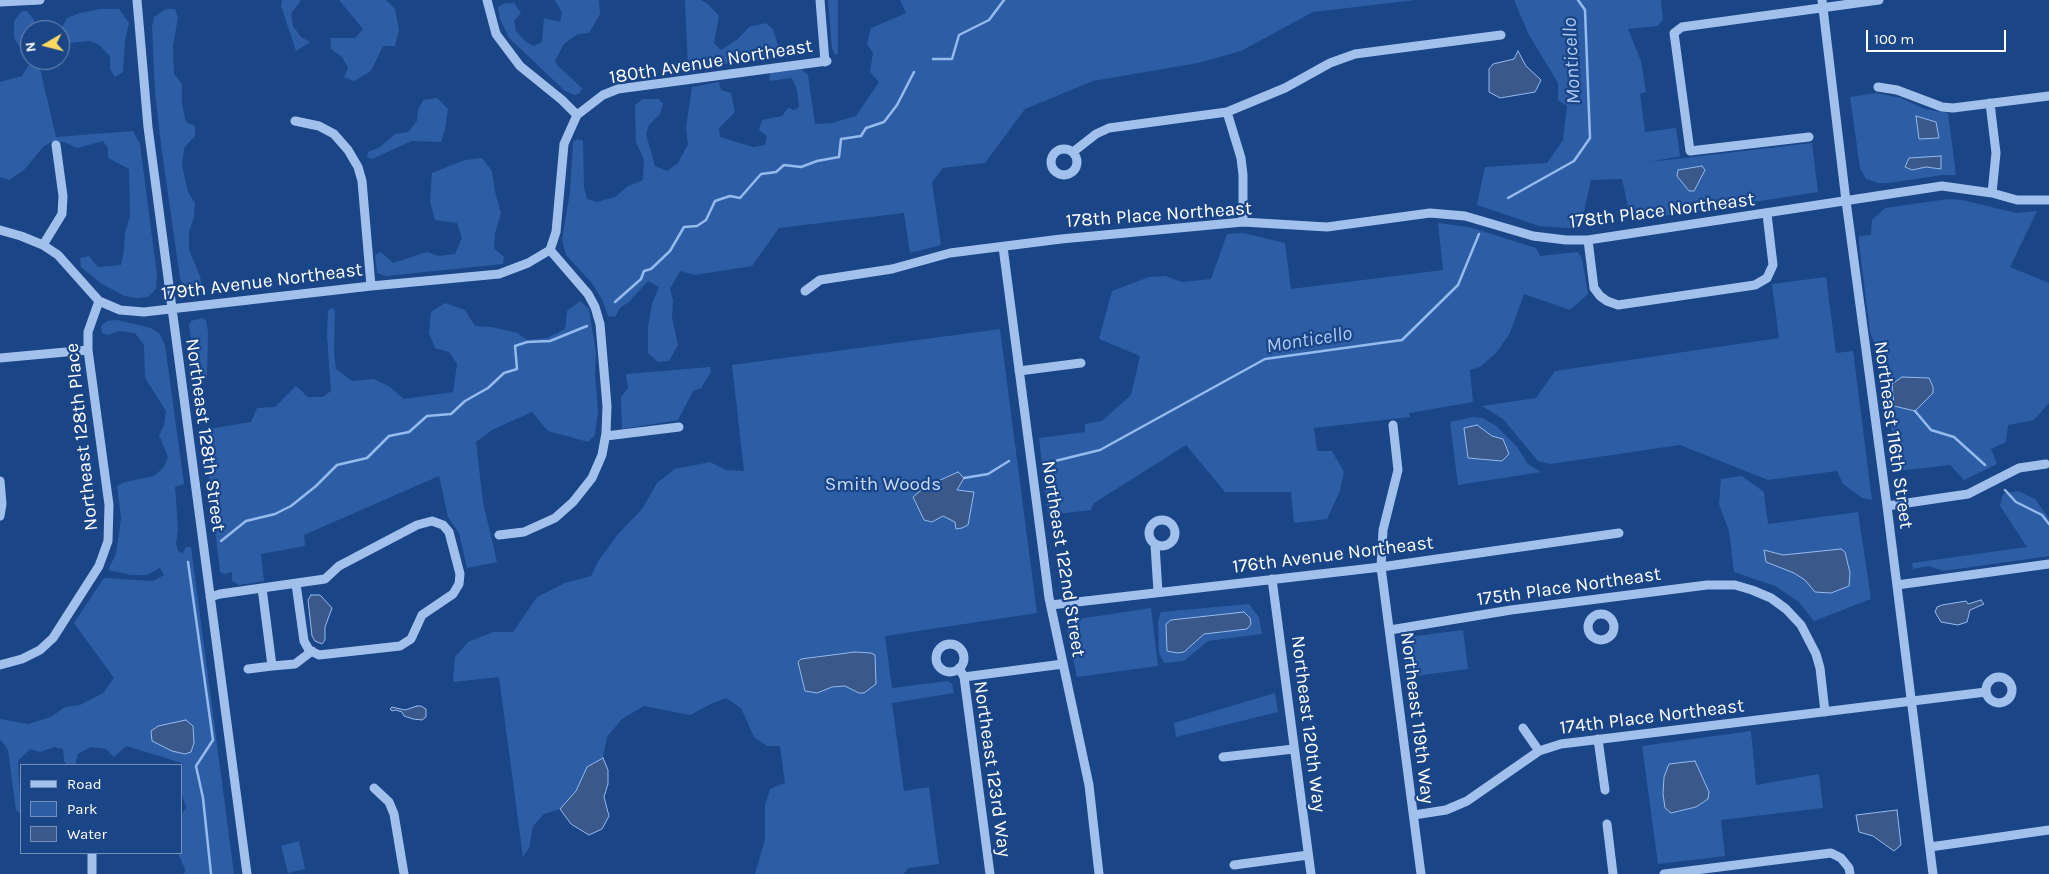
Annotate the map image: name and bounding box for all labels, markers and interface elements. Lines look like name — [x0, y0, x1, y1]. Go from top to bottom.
water label: Monticello — [1558, 17, 1586, 105]
north arrow — [20, 20, 70, 70]
scale bar — [1869, 20, 2009, 52]
text: 100 m — [1874, 30, 1914, 48]
street label: 180th Avenue Northeast — [608, 35, 814, 89]
text: N — [22, 41, 40, 53]
street label: 178th Place Northeast — [1568, 188, 1756, 234]
street label: 178th Place Northeast — [1065, 197, 1253, 233]
street label: 179th Avenue Northeast — [160, 258, 364, 306]
water label: Monticello — [1264, 321, 1354, 359]
street label: Northeast 128th Street — [180, 337, 230, 533]
street label: Northeast 116th Street — [1869, 340, 1917, 530]
street label: Northeast 128th Place — [61, 342, 103, 532]
street label: Northeast 122nd Street — [1036, 459, 1090, 659]
park label: Smith Woods — [825, 474, 941, 496]
street label: 176th Avenue Northeast — [1231, 531, 1435, 579]
street label: 175th Place Northeast — [1476, 563, 1662, 611]
street label: Northeast 119th Way — [1395, 631, 1439, 805]
street label: Northeast 120th Way — [1286, 634, 1330, 814]
street label: Northeast 123rd Way — [968, 680, 1016, 858]
street label: 174th Place Northeast — [1559, 694, 1745, 740]
legend — [20, 764, 182, 854]
text: Road — [67, 775, 102, 793]
text: Park — [67, 800, 97, 818]
text: Water — [67, 825, 107, 843]

